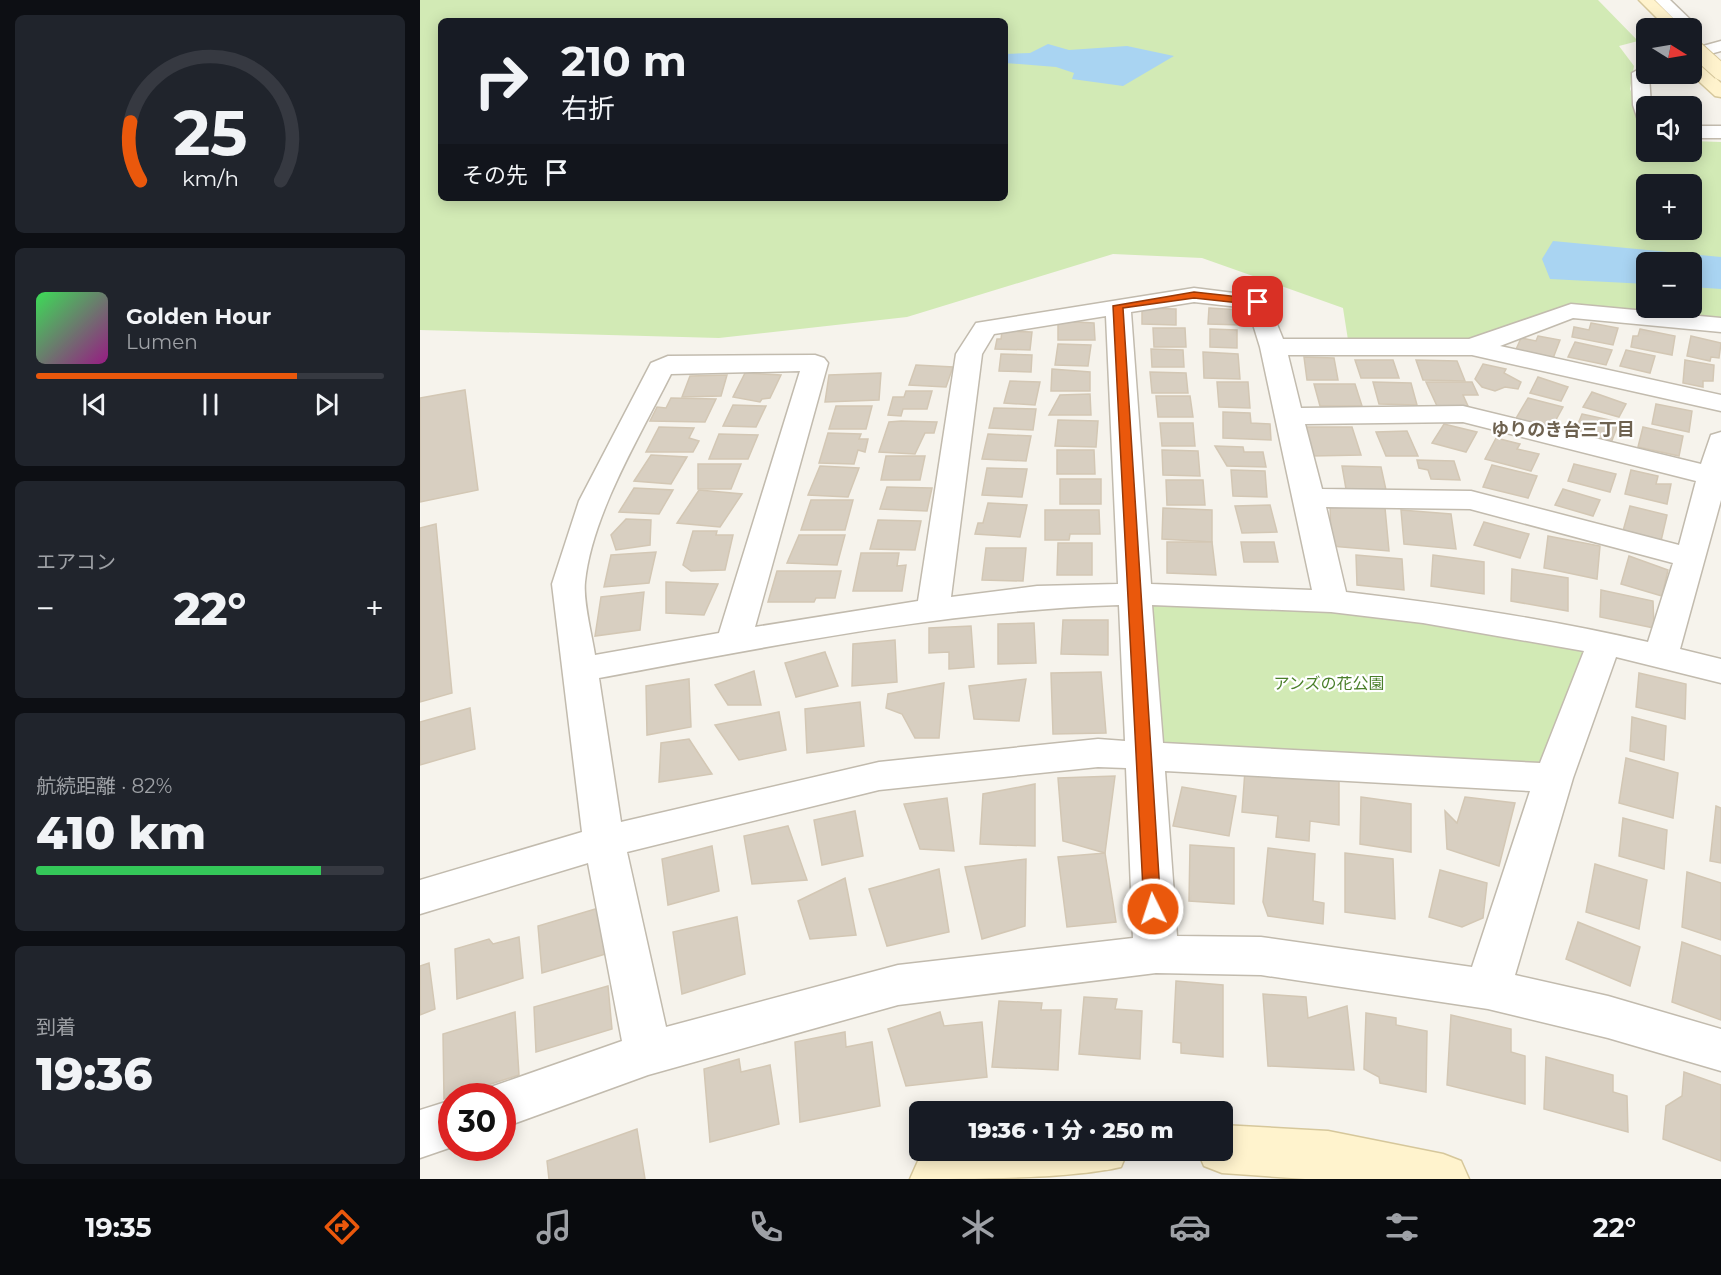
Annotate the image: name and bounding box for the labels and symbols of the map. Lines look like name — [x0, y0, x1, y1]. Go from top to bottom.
north arrow — [1636, 18, 1702, 84]
pin — [1232, 276, 1283, 327]
district label: ゆりのき台三丁目 — [1491, 419, 1635, 441]
park label: アンズの花公園 — [1273, 674, 1385, 693]
position arrow — [1121, 877, 1185, 941]
speed limit sign: 30 — [438, 1083, 516, 1161]

